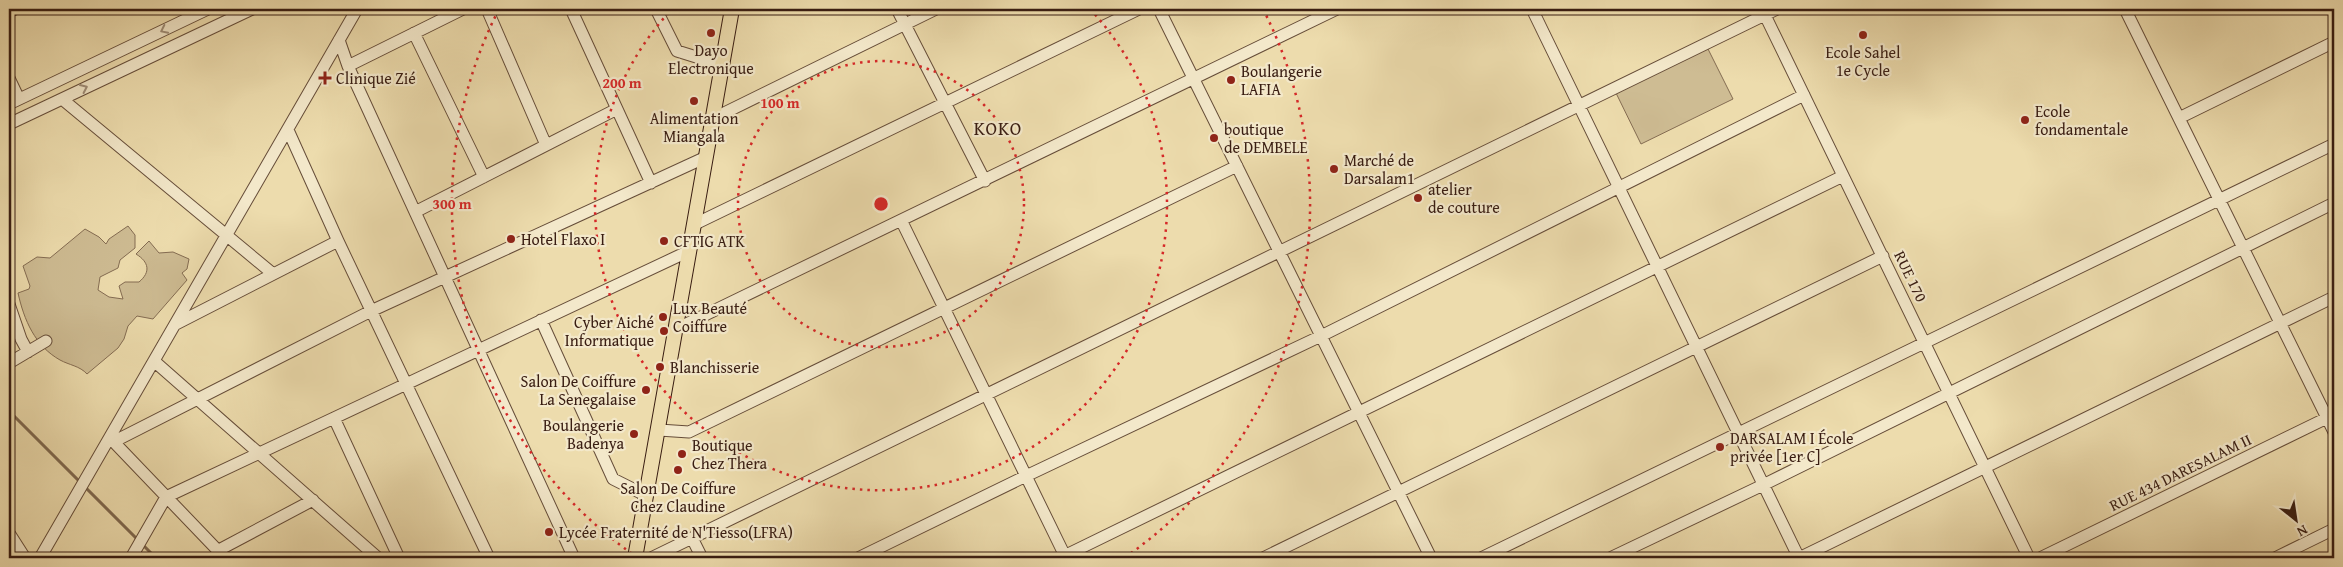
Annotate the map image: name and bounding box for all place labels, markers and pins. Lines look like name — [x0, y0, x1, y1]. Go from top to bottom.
marker: Dayo Electronique — [705, 27, 717, 39]
marker: Ecole Sahel 1e Cycle — [1857, 29, 1869, 41]
place label: Dayo Electronique — [668, 38, 754, 80]
place label: Ecole Sahel 1e Cycle — [1825, 40, 1901, 82]
place label: Boulangerie LAFIA — [1241, 59, 1322, 101]
place label: Clinique Zié — [336, 66, 416, 90]
marker: Clinique Zié — [318, 71, 332, 85]
marker: Boulangerie LAFIA — [1225, 74, 1237, 86]
marker: Alimentation Miangala — [688, 95, 700, 107]
place label: Ecole fondamentale — [2035, 99, 2128, 141]
place label: Alimentation Miangala — [650, 106, 738, 148]
marker: Ecole fondamentale — [2019, 114, 2031, 126]
place label: boutique de DEMBELE — [1224, 117, 1308, 159]
marker: boutique de DEMBELE — [1208, 132, 1220, 144]
place label: Marché de Darsalam1 — [1344, 148, 1415, 190]
marker: Marché de Darsalam1 — [1328, 163, 1340, 175]
place label: atelier de couture — [1428, 177, 1500, 219]
marker: atelier de couture — [1412, 192, 1424, 204]
centre of rings — [872, 195, 890, 213]
place label: Hotel Flaxo I — [521, 227, 605, 251]
place label: CFTIG ATK — [674, 229, 745, 253]
marker: Hotel Flaxo I — [505, 233, 517, 245]
marker: CFTIG ATK — [658, 235, 670, 247]
place label: Lux Beauté Coiffure — [673, 296, 747, 338]
place label: Cyber Aiché Informatique — [565, 310, 654, 352]
marker: Lux Beauté Coiffure — [657, 311, 669, 323]
marker: Cyber Aiché Informatique — [658, 325, 670, 337]
place label: Blanchisserie — [670, 355, 759, 379]
marker: Blanchisserie — [654, 361, 666, 373]
place label: Salon De Coiffure La Senegalaise — [521, 369, 636, 411]
marker: Salon De Coiffure La Senegalaise — [640, 384, 652, 396]
place label: Boulangerie Badenya — [543, 413, 624, 455]
place label: DARSALAM I École privée [1er C] — [1730, 426, 1854, 468]
marker: Boulangerie Badenya — [628, 428, 640, 440]
place label: Boutique Chez Thera — [692, 433, 768, 475]
marker: DARSALAM I École privée [1er C] — [1714, 441, 1726, 453]
marker: Boutique Chez Thera — [676, 448, 688, 460]
marker: Salon De Coiffure Chez Claudine — [672, 464, 684, 476]
place label: Salon De Coiffure Chez Claudine — [620, 476, 736, 518]
place label: Lycée Fraternité de N'Tiesso(LFRA) — [559, 520, 793, 544]
marker: Lycée Fraternité de N'Tiesso(LFRA) — [543, 526, 555, 538]

